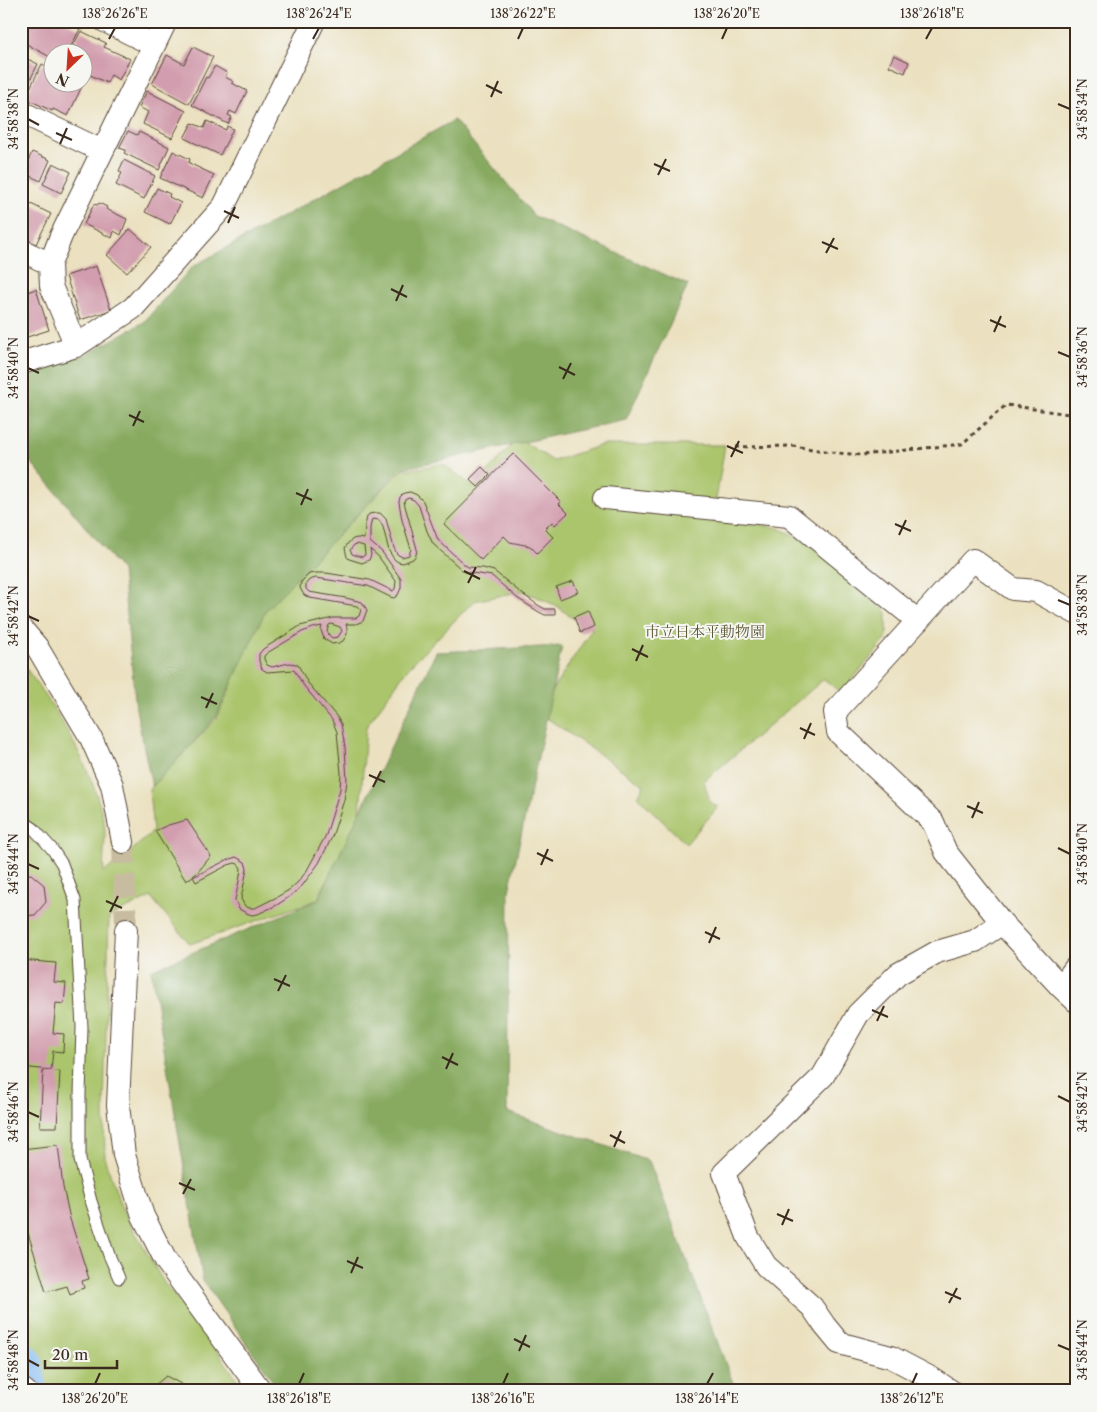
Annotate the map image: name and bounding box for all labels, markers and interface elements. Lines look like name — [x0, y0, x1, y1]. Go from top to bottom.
text: 138°26'26"E — [82, 6, 148, 21]
text: 138°26'24"E — [286, 6, 352, 21]
text: 138°26'22"E — [490, 6, 556, 21]
text: 138°26'20"E — [694, 6, 760, 21]
text: 138°26'18"E — [900, 6, 964, 21]
north arrow — [42, 42, 92, 92]
text: N — [53, 69, 72, 91]
text: 34°58'34"N — [1075, 78, 1090, 140]
text: 34°58'38"N — [6, 88, 21, 150]
text: 34°58'36"N — [1075, 326, 1090, 388]
text: 34°58'40"N — [6, 337, 21, 399]
text: 34°58'38"N — [1075, 574, 1090, 636]
text: 34°58'42"N — [6, 585, 21, 647]
park label: 市立日本平動物園 — [645, 622, 765, 641]
text: 34°58'40"N — [1075, 823, 1090, 885]
text: 34°58'44"N — [6, 833, 21, 895]
text: 34°58'42"N — [1075, 1071, 1090, 1133]
text: 34°58'46"N — [6, 1081, 21, 1143]
text: 34°58'44"N — [1075, 1319, 1090, 1381]
text: 34°58'48"N — [6, 1329, 21, 1391]
scale bar — [45, 1337, 118, 1369]
text: 20 m — [52, 1345, 88, 1364]
text: 138°26'20"E — [62, 1391, 128, 1406]
text: 138°26'18"E — [267, 1391, 331, 1406]
text: 138°26'16"E — [471, 1391, 535, 1406]
text: 138°26'14"E — [675, 1391, 739, 1406]
text: 138°26'12"E — [880, 1391, 944, 1406]

